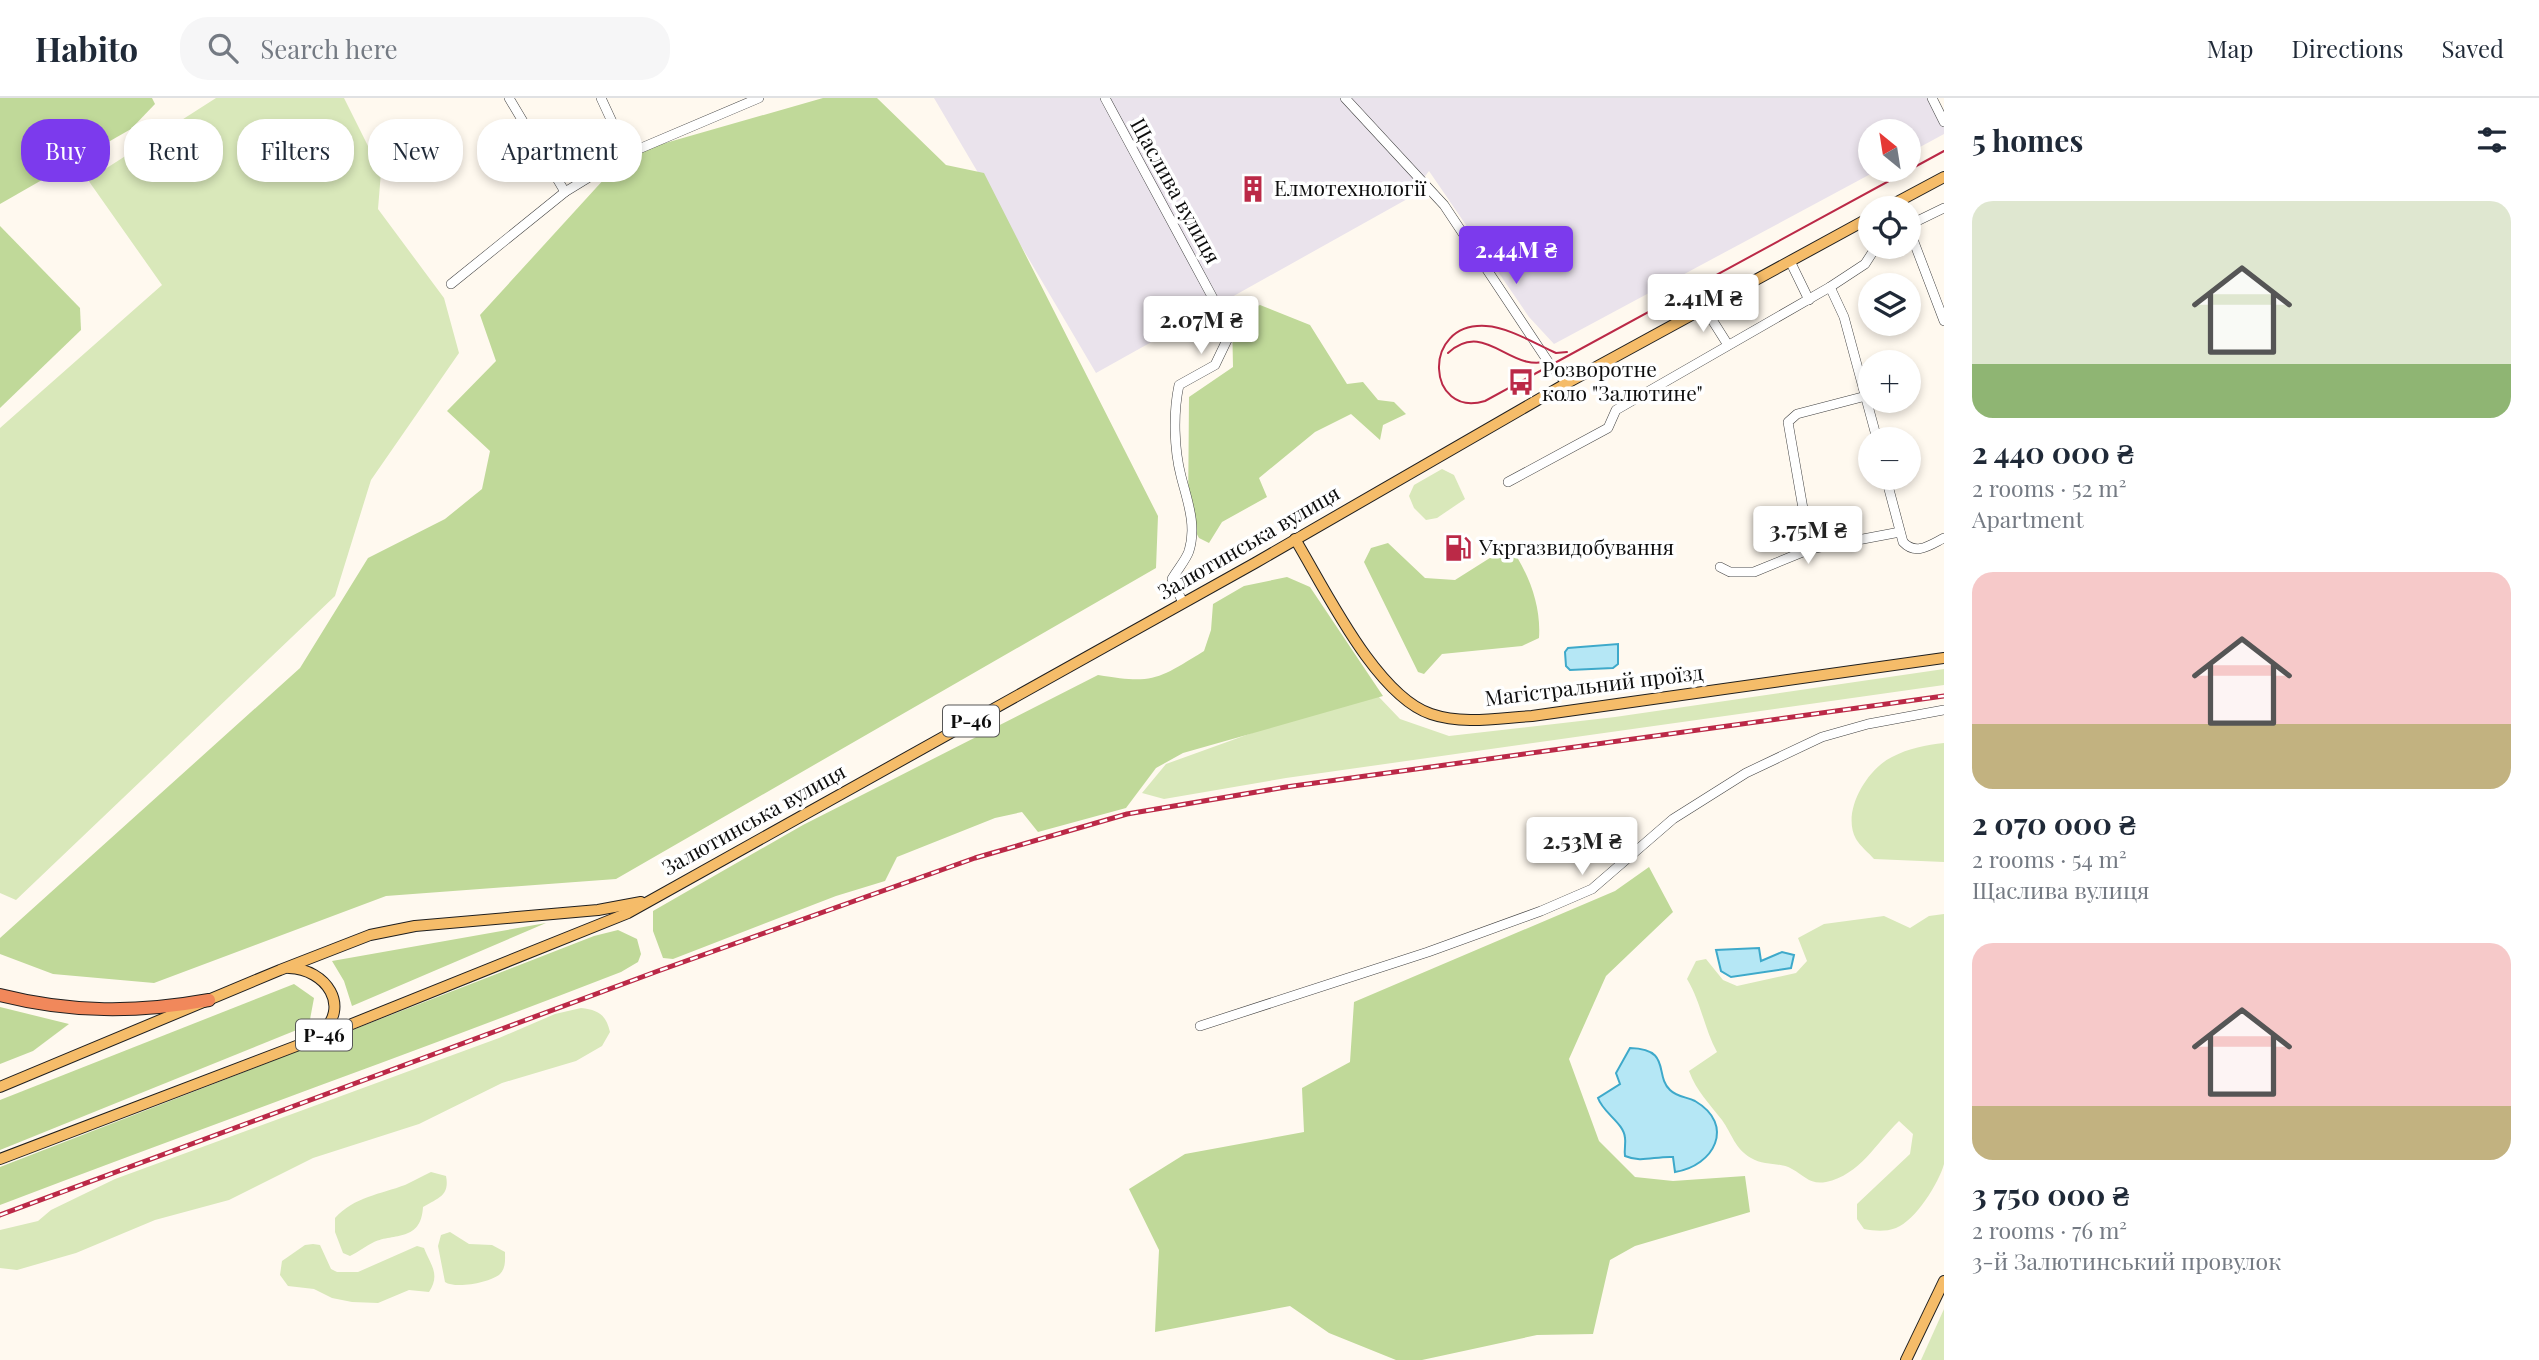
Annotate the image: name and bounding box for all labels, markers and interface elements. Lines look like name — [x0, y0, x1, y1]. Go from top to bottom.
search box — [180, 17, 670, 80]
text: Habito — [35, 26, 138, 70]
icon: search — [204, 29, 242, 67]
text: Search here — [260, 31, 398, 66]
text: Map — [2207, 32, 2253, 64]
text: Directions — [2291, 32, 2404, 64]
text: Saved — [2442, 32, 2504, 64]
street label: Щаслива вулиця — [1125, 112, 1228, 268]
chip: Buy — [21, 119, 110, 182]
chip: Rent — [124, 119, 223, 182]
chip: Filters — [237, 119, 354, 182]
chip: New — [368, 119, 463, 182]
chip: Apartment — [477, 119, 642, 182]
north arrow — [1858, 119, 1922, 182]
map controls — [1858, 119, 1921, 490]
text: 5 homes — [1972, 120, 2083, 160]
icon: filters — [2473, 121, 2511, 159]
place label: Елмотехнології — [1274, 173, 1427, 201]
building icon: Елмотехнології — [1238, 174, 1268, 204]
button: locate — [1858, 196, 1921, 259]
pin: 2.44M ₴ — [1451, 226, 1581, 286]
text: 2.44M ₴ — [1475, 233, 1557, 264]
icon: home — [2179, 247, 2305, 373]
button: layers — [1858, 273, 1921, 336]
pin: 2.41M ₴ — [1638, 274, 1768, 334]
text: 2.41M ₴ — [1664, 281, 1742, 312]
pin: 2.07M ₴ — [1136, 296, 1266, 356]
text: 2.07M ₴ — [1159, 303, 1243, 334]
button: + — [1858, 350, 1921, 413]
place label: Розворотне коло "Залютине" — [1542, 354, 1703, 406]
bus stop icon: Розворотне коло "Залютине" — [1506, 367, 1536, 397]
button: − — [1858, 427, 1921, 490]
text: 2 440 000 ₴ — [1972, 432, 2133, 472]
text: 2 rooms · 52 m² — [1972, 472, 2126, 503]
street label: Залютинська вулиця — [1152, 478, 1344, 605]
text: Apartment — [1972, 503, 2084, 534]
pin: 3.75M ₴ — [1743, 506, 1873, 566]
text: 3.75M ₴ — [1769, 513, 1847, 544]
place label: Укргазвидобування — [1478, 532, 1674, 560]
fuel station icon: Укргазвидобування — [1443, 533, 1473, 563]
icon: home — [2179, 618, 2305, 744]
street label: Магістральний проїзд — [1483, 657, 1704, 711]
road number: Р-46 — [943, 706, 999, 736]
street label: Залютинська вулиця — [656, 756, 850, 880]
text: 2 070 000 ₴ — [1972, 803, 2135, 843]
pin: 2.53M ₴ — [1517, 818, 1647, 877]
text: 2.53M ₴ — [1542, 824, 1622, 855]
text: 2 rooms · 54 m² — [1972, 843, 2127, 874]
text: Щаслива вулиця — [1972, 874, 2149, 905]
icon: home — [2179, 989, 2305, 1115]
road number: Р-46 — [296, 1020, 352, 1051]
text: 3 750 000 ₴ — [1972, 1174, 2129, 1214]
text: 2 rooms · 76 m² — [1972, 1214, 2127, 1245]
text: 3-й Залютинський провулок — [1972, 1245, 2281, 1276]

